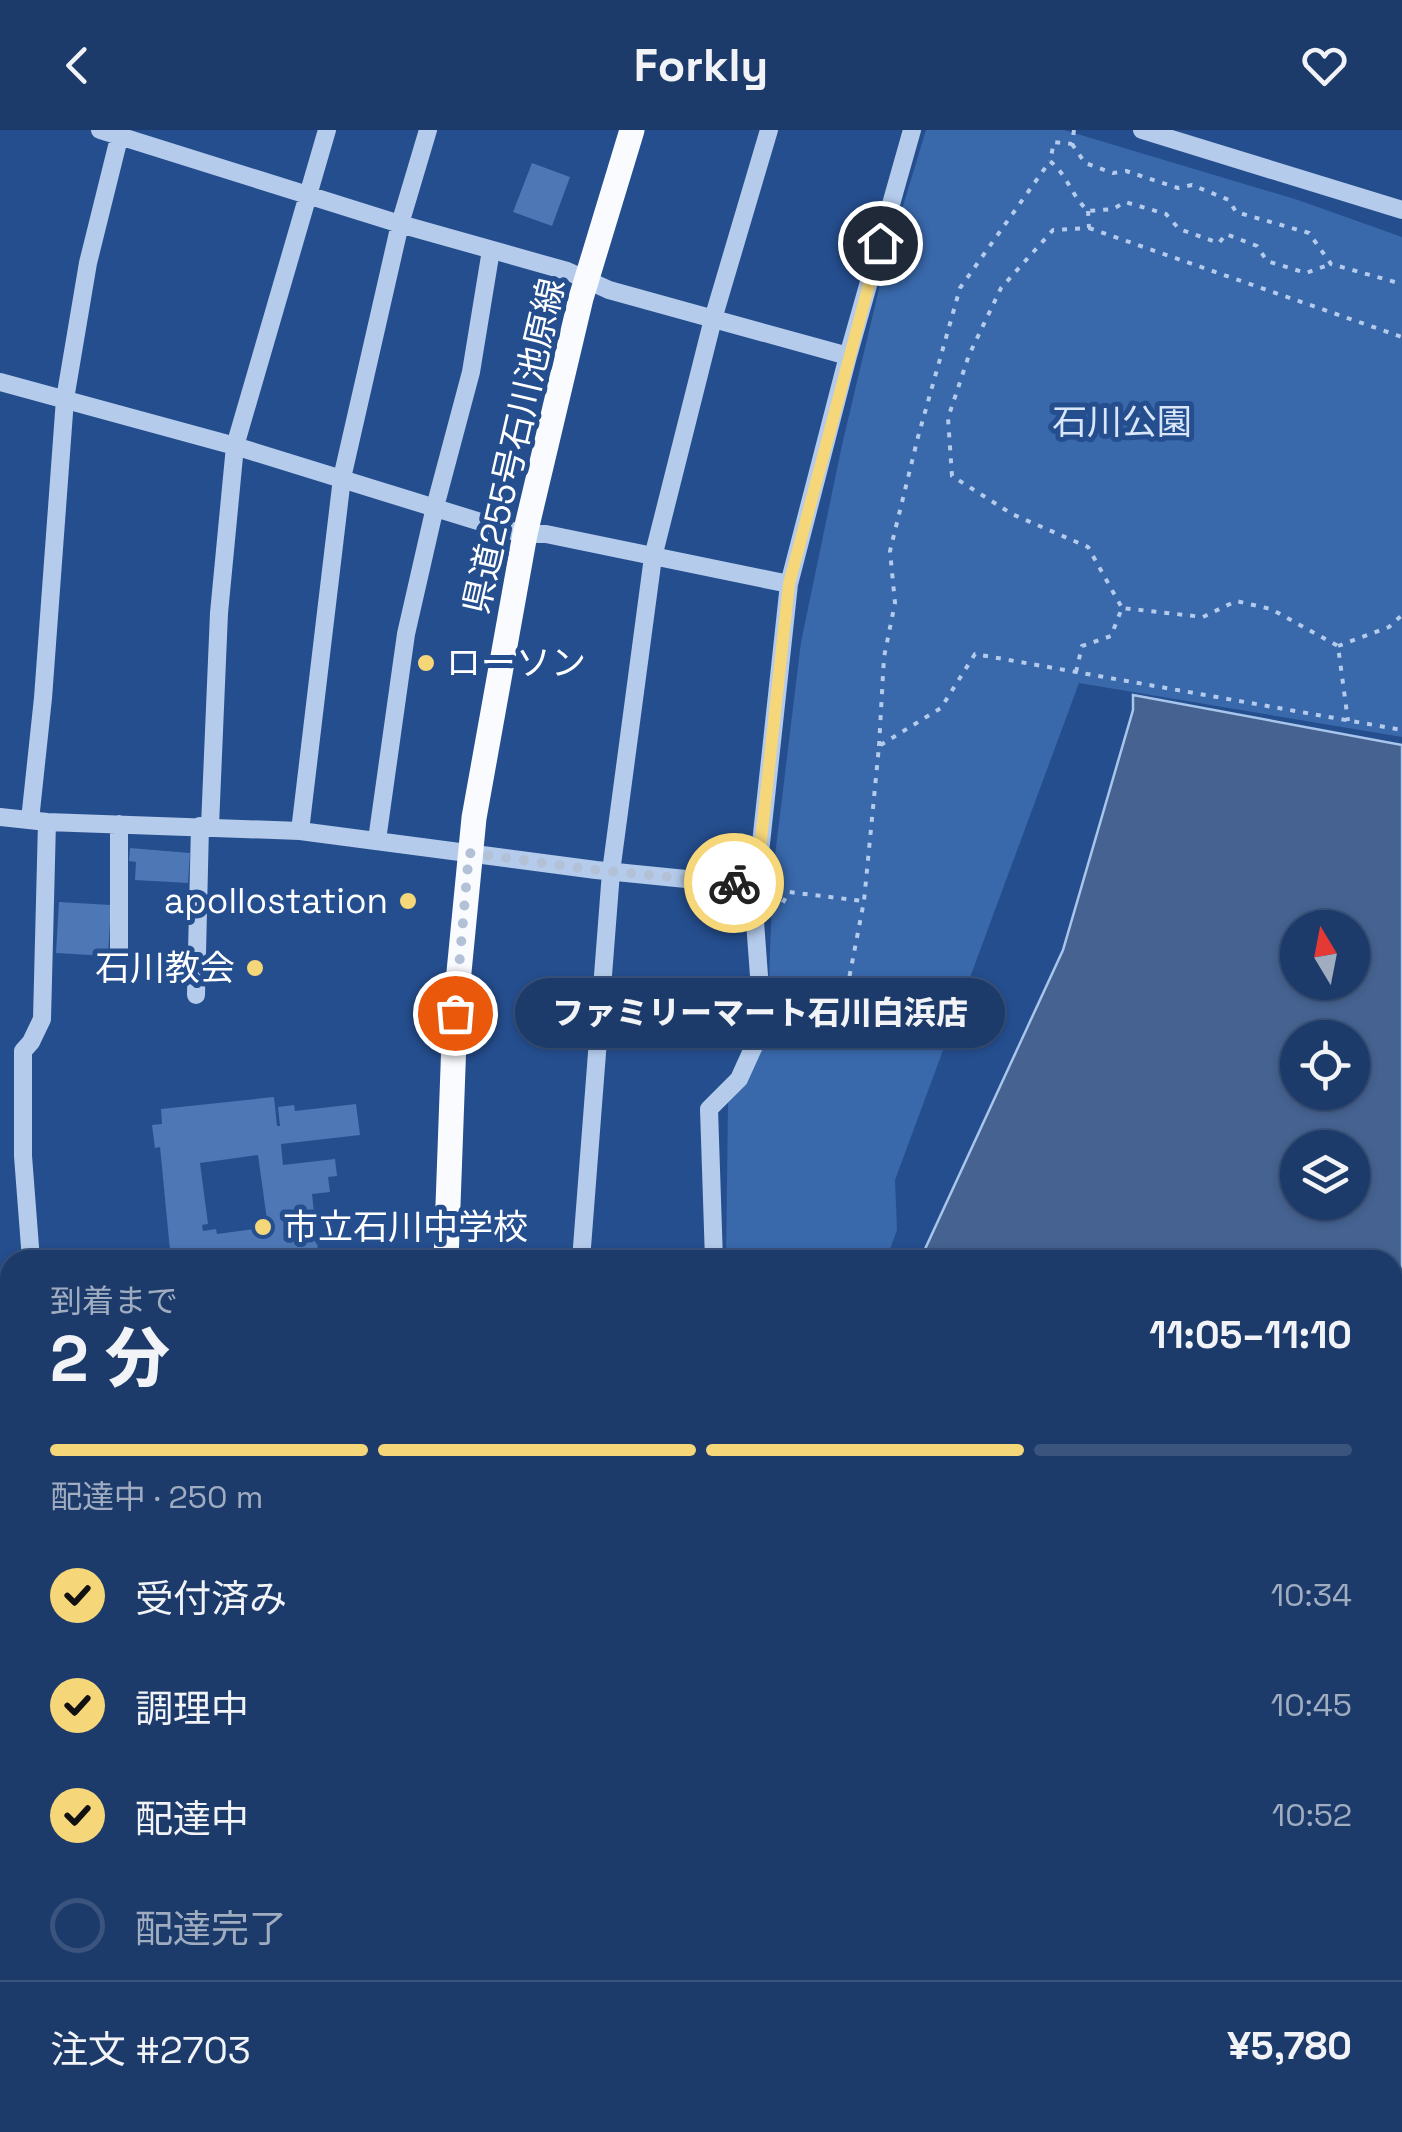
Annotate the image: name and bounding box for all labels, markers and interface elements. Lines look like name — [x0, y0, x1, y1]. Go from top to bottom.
text: Forkly — [634, 37, 768, 94]
icon: back — [50, 38, 105, 93]
icon: heart — [1297, 38, 1352, 93]
pin — [838, 201, 923, 286]
icon: home — [853, 216, 908, 271]
street label: 県道255号石川池原線 — [454, 274, 574, 618]
park label: 石川公園 — [1052, 400, 1192, 444]
place label: ローソン — [446, 641, 586, 685]
marker: ローソン — [415, 652, 437, 674]
courier — [684, 833, 784, 933]
icon: bike — [707, 856, 762, 911]
place label: apollostation — [164, 879, 388, 923]
marker: apollostation — [397, 890, 419, 912]
north arrow — [1280, 910, 1370, 1000]
map controls — [1280, 910, 1370, 1220]
place label: 石川教会 — [95, 946, 235, 990]
marker: 石川教会 — [244, 957, 266, 979]
pin — [413, 971, 498, 1056]
callout: ファミリーマート石川白浜店 — [515, 978, 1005, 1048]
icon: bag — [428, 986, 483, 1041]
text: ファミリーマート石川白浜店 — [552, 993, 968, 1033]
button: locate — [1280, 1020, 1370, 1110]
button: layers — [1280, 1130, 1370, 1220]
place label: 市立石川中学校 — [283, 1205, 528, 1249]
marker: 市立石川中学校 — [252, 1216, 274, 1238]
text: 到着まで — [50, 1281, 178, 1321]
text: 11:05–11:10 — [1149, 1311, 1352, 1359]
text: 2 分 — [50, 1317, 170, 1400]
text: 配達中 · 250 m — [50, 1477, 263, 1517]
icon: check — [50, 1568, 105, 1623]
text: 受付済み — [135, 1575, 287, 1623]
text: 10:34 — [1271, 1575, 1352, 1615]
icon: check — [50, 1678, 105, 1733]
text: 調理中 — [135, 1685, 249, 1733]
text: 10:45 — [1271, 1685, 1352, 1725]
icon: check — [50, 1788, 105, 1843]
text: 配達中 — [135, 1795, 249, 1843]
text: 10:52 — [1272, 1795, 1352, 1835]
text: 配達完了 — [135, 1905, 287, 1953]
text: ¥5,780 — [1227, 2022, 1352, 2070]
text: 注文 #2703 — [50, 2026, 251, 2074]

